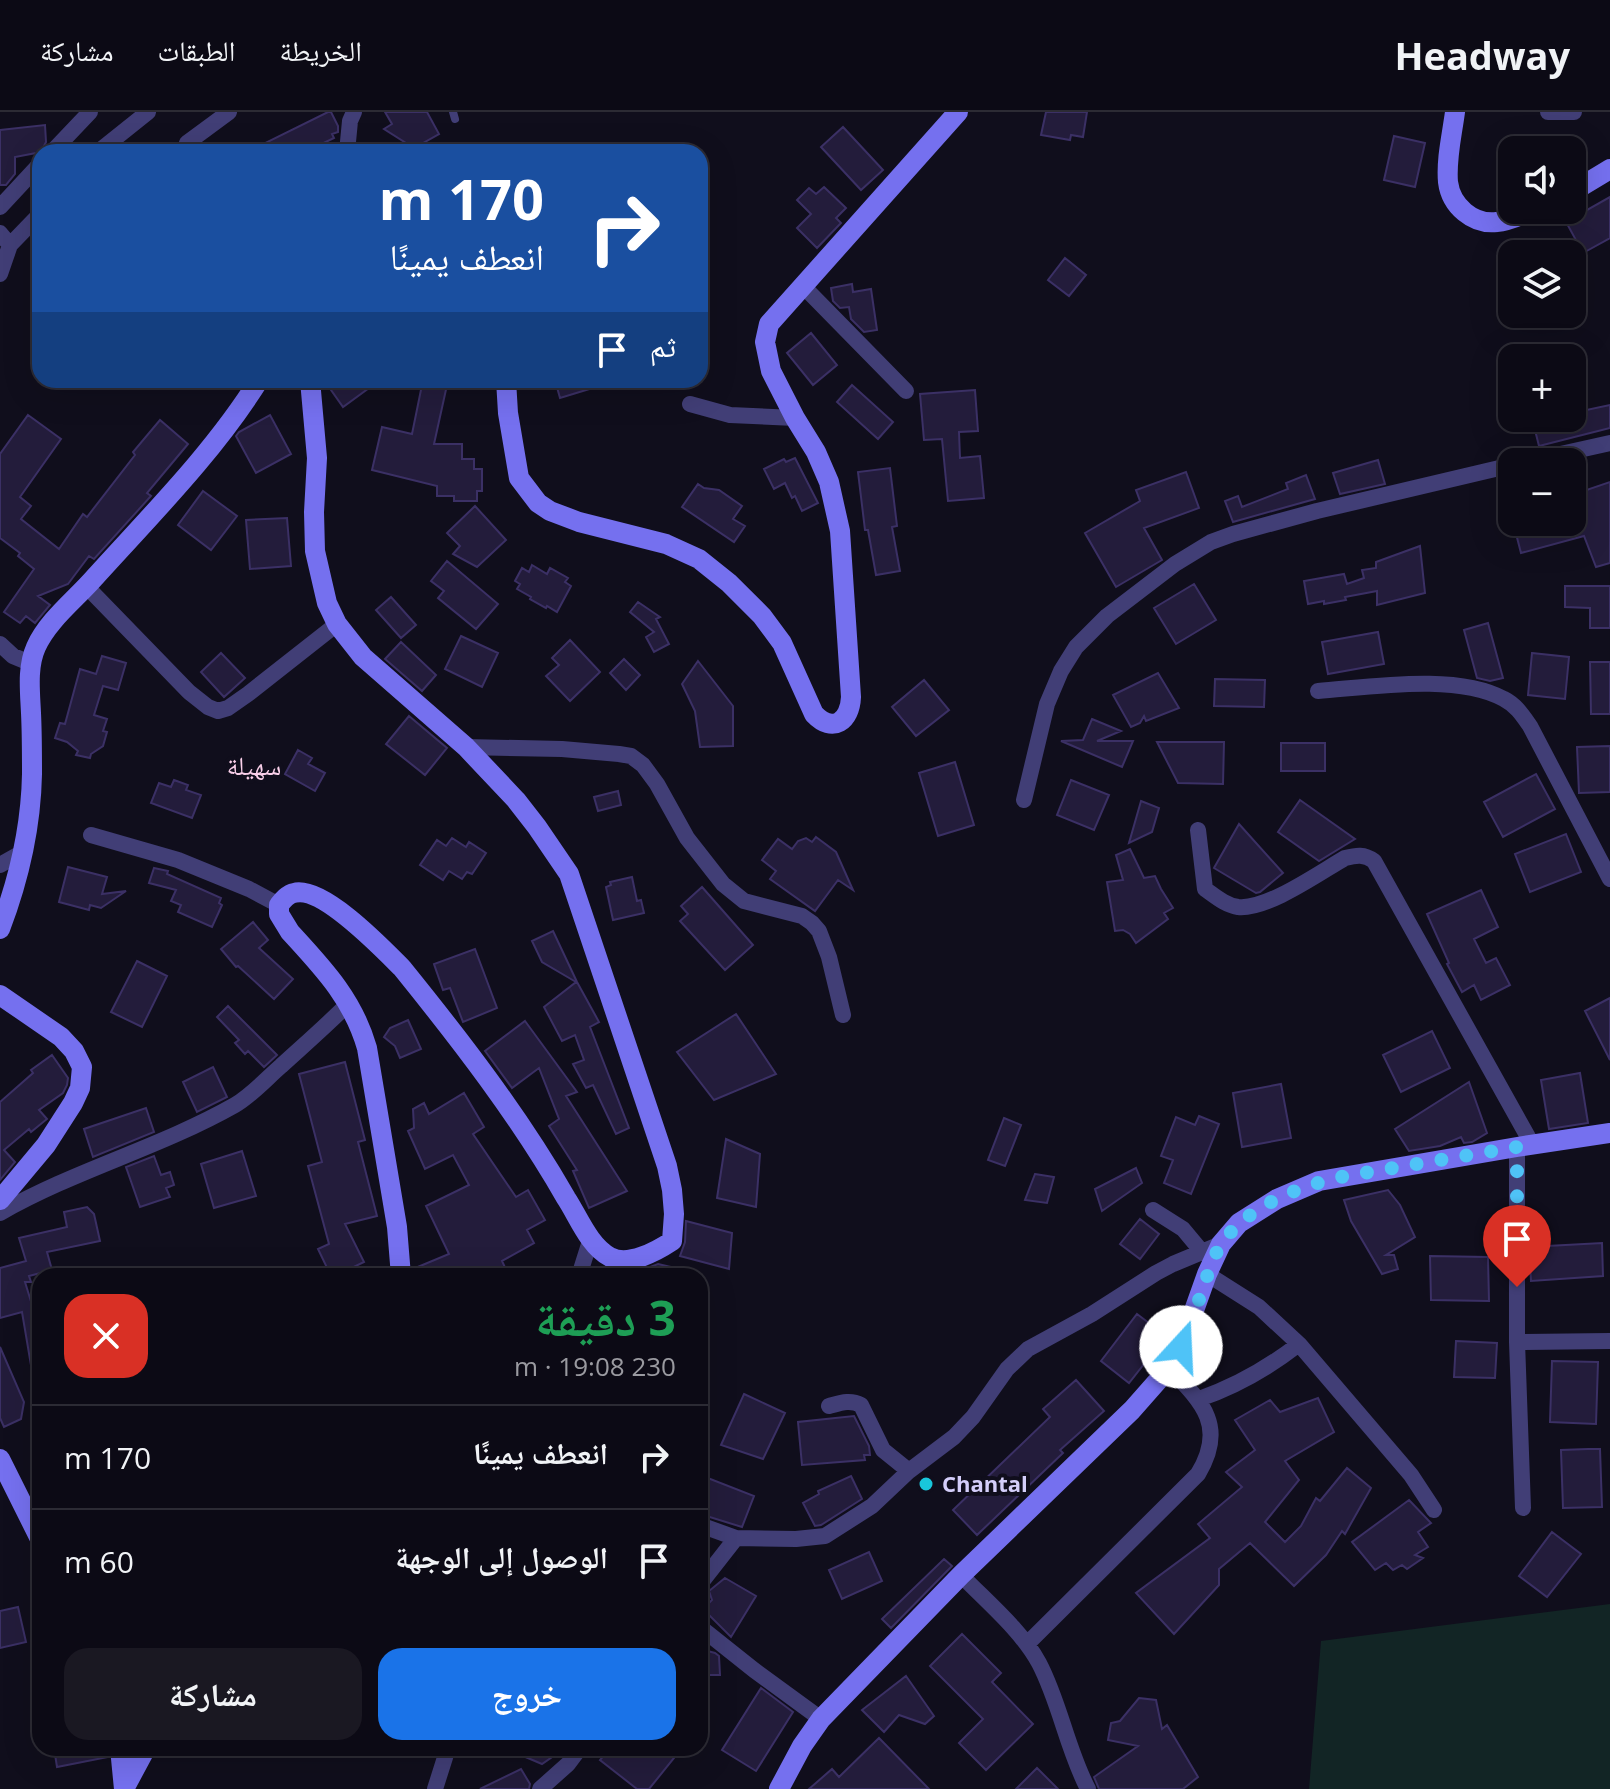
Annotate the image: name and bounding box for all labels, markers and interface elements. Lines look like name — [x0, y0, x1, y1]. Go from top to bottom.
text: Headway — [1394, 29, 1570, 81]
text: مشاركة — [40, 31, 114, 69]
text: الطبقات — [158, 31, 235, 69]
text: الخريطة — [279, 31, 362, 69]
map controls — [1498, 136, 1586, 536]
button: sound — [1498, 136, 1586, 224]
text: 170 m — [378, 160, 544, 236]
icon: right — [572, 176, 676, 280]
text: انعطف يمينًا — [389, 232, 544, 281]
button: layers — [1498, 240, 1586, 328]
text: ثم — [650, 325, 676, 366]
icon: arrive — [590, 328, 634, 372]
button: + — [1498, 344, 1586, 432]
button: − — [1498, 448, 1586, 536]
district label: سهيلة — [227, 747, 281, 783]
pin — [1483, 1205, 1551, 1287]
icon: arrive — [1495, 1217, 1539, 1261]
text: 3 دقيقة — [535, 1285, 676, 1350]
button: close — [64, 1294, 148, 1378]
position arrow — [1139, 1305, 1223, 1389]
text: 230 m · 19:08 — [514, 1348, 676, 1384]
text: انعطف يمينًا — [473, 1432, 608, 1473]
icon: right — [632, 1435, 676, 1479]
text: 170 m — [64, 1437, 151, 1478]
place label: Chantal — [942, 1468, 1028, 1498]
marker: Chantal — [917, 1475, 935, 1493]
text: الوصول إلى الوجهة — [395, 1536, 608, 1577]
icon: arrive — [632, 1539, 676, 1583]
text: 60 m — [64, 1541, 134, 1582]
button: مشاركة — [64, 1648, 362, 1740]
button: خروج — [378, 1648, 676, 1740]

